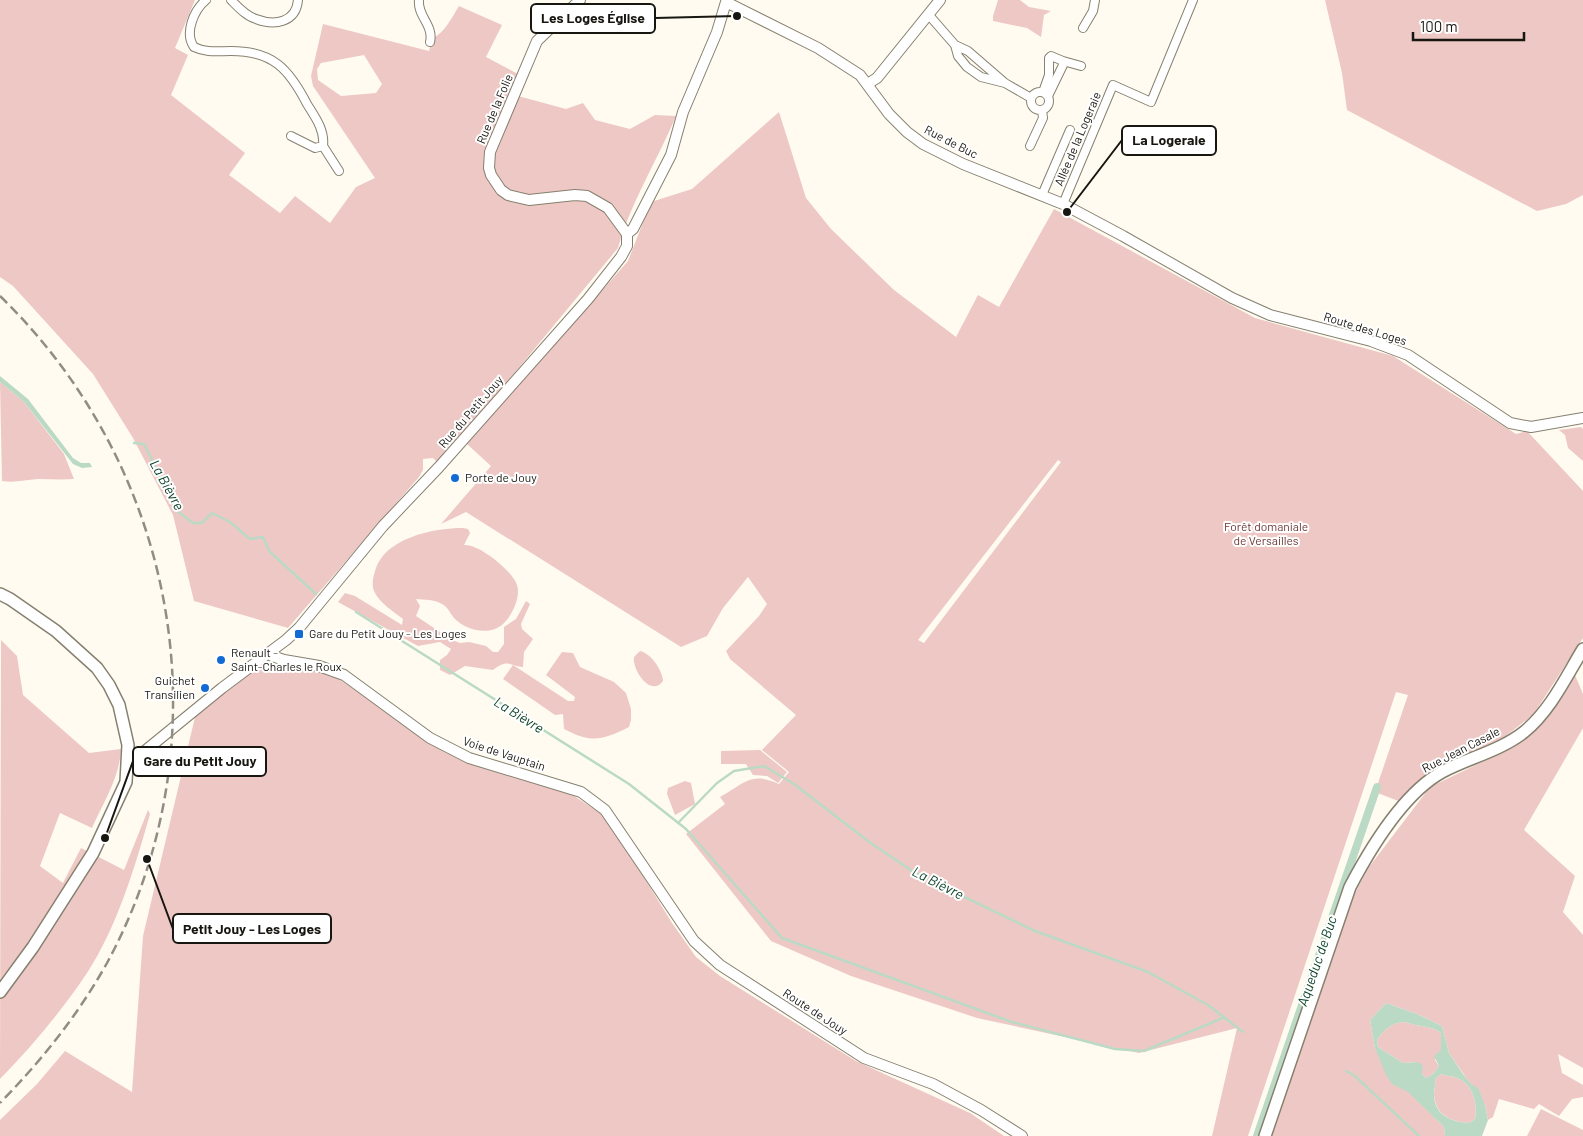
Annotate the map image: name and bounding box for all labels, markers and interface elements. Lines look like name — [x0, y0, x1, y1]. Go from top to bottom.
callout: Les Loges Église — [531, 4, 655, 33]
text: Les Loges Église — [541, 9, 645, 26]
scale bar — [1413, 10, 1524, 42]
text: 100 m — [1420, 17, 1458, 35]
street label: Rue de la Folie — [473, 72, 515, 146]
street label: Allée de la Logeraie — [1051, 90, 1103, 188]
street label: Rue de Buc — [922, 122, 980, 161]
callout: La Logeraie — [1122, 126, 1216, 155]
text: La Logeraie — [1132, 131, 1206, 148]
street label: Route des Loges — [1322, 309, 1409, 347]
street label: Rue du Petit Jouy — [435, 372, 506, 450]
water label: La Bièvre — [147, 456, 188, 513]
place label: Porte de Jouy — [465, 470, 537, 484]
marker: Porte de Jouy — [449, 472, 461, 484]
park label: Forêt domaniale de Versailles — [1224, 519, 1308, 547]
place label: Gare du Petit Jouy - Les Loges — [309, 626, 467, 640]
marker: Gare du Petit Jouy - Les Loges — [293, 628, 305, 640]
place label: Renault - Saint-Charles le Roux — [231, 645, 342, 673]
marker: Renault - Saint-Charles le Roux — [215, 654, 227, 666]
place label: Guichet Transilien — [144, 673, 195, 701]
marker: Guichet Transilien — [199, 682, 211, 694]
water label: La Bièvre — [491, 693, 547, 736]
street label: Rue Jean Casale — [1419, 724, 1502, 775]
street label: Voie de Vauptain — [461, 733, 547, 773]
callout: Gare du Petit Jouy — [133, 747, 266, 776]
text: Gare du Petit Jouy — [144, 752, 256, 769]
water label: La Bièvre — [910, 862, 967, 903]
water label: Aqueduc de Buc — [1293, 913, 1340, 1008]
callout: Petit Jouy - Les Loges — [173, 914, 331, 943]
text: Petit Jouy - Les Loges — [183, 920, 321, 937]
street label: Route de Jouy — [781, 985, 851, 1037]

